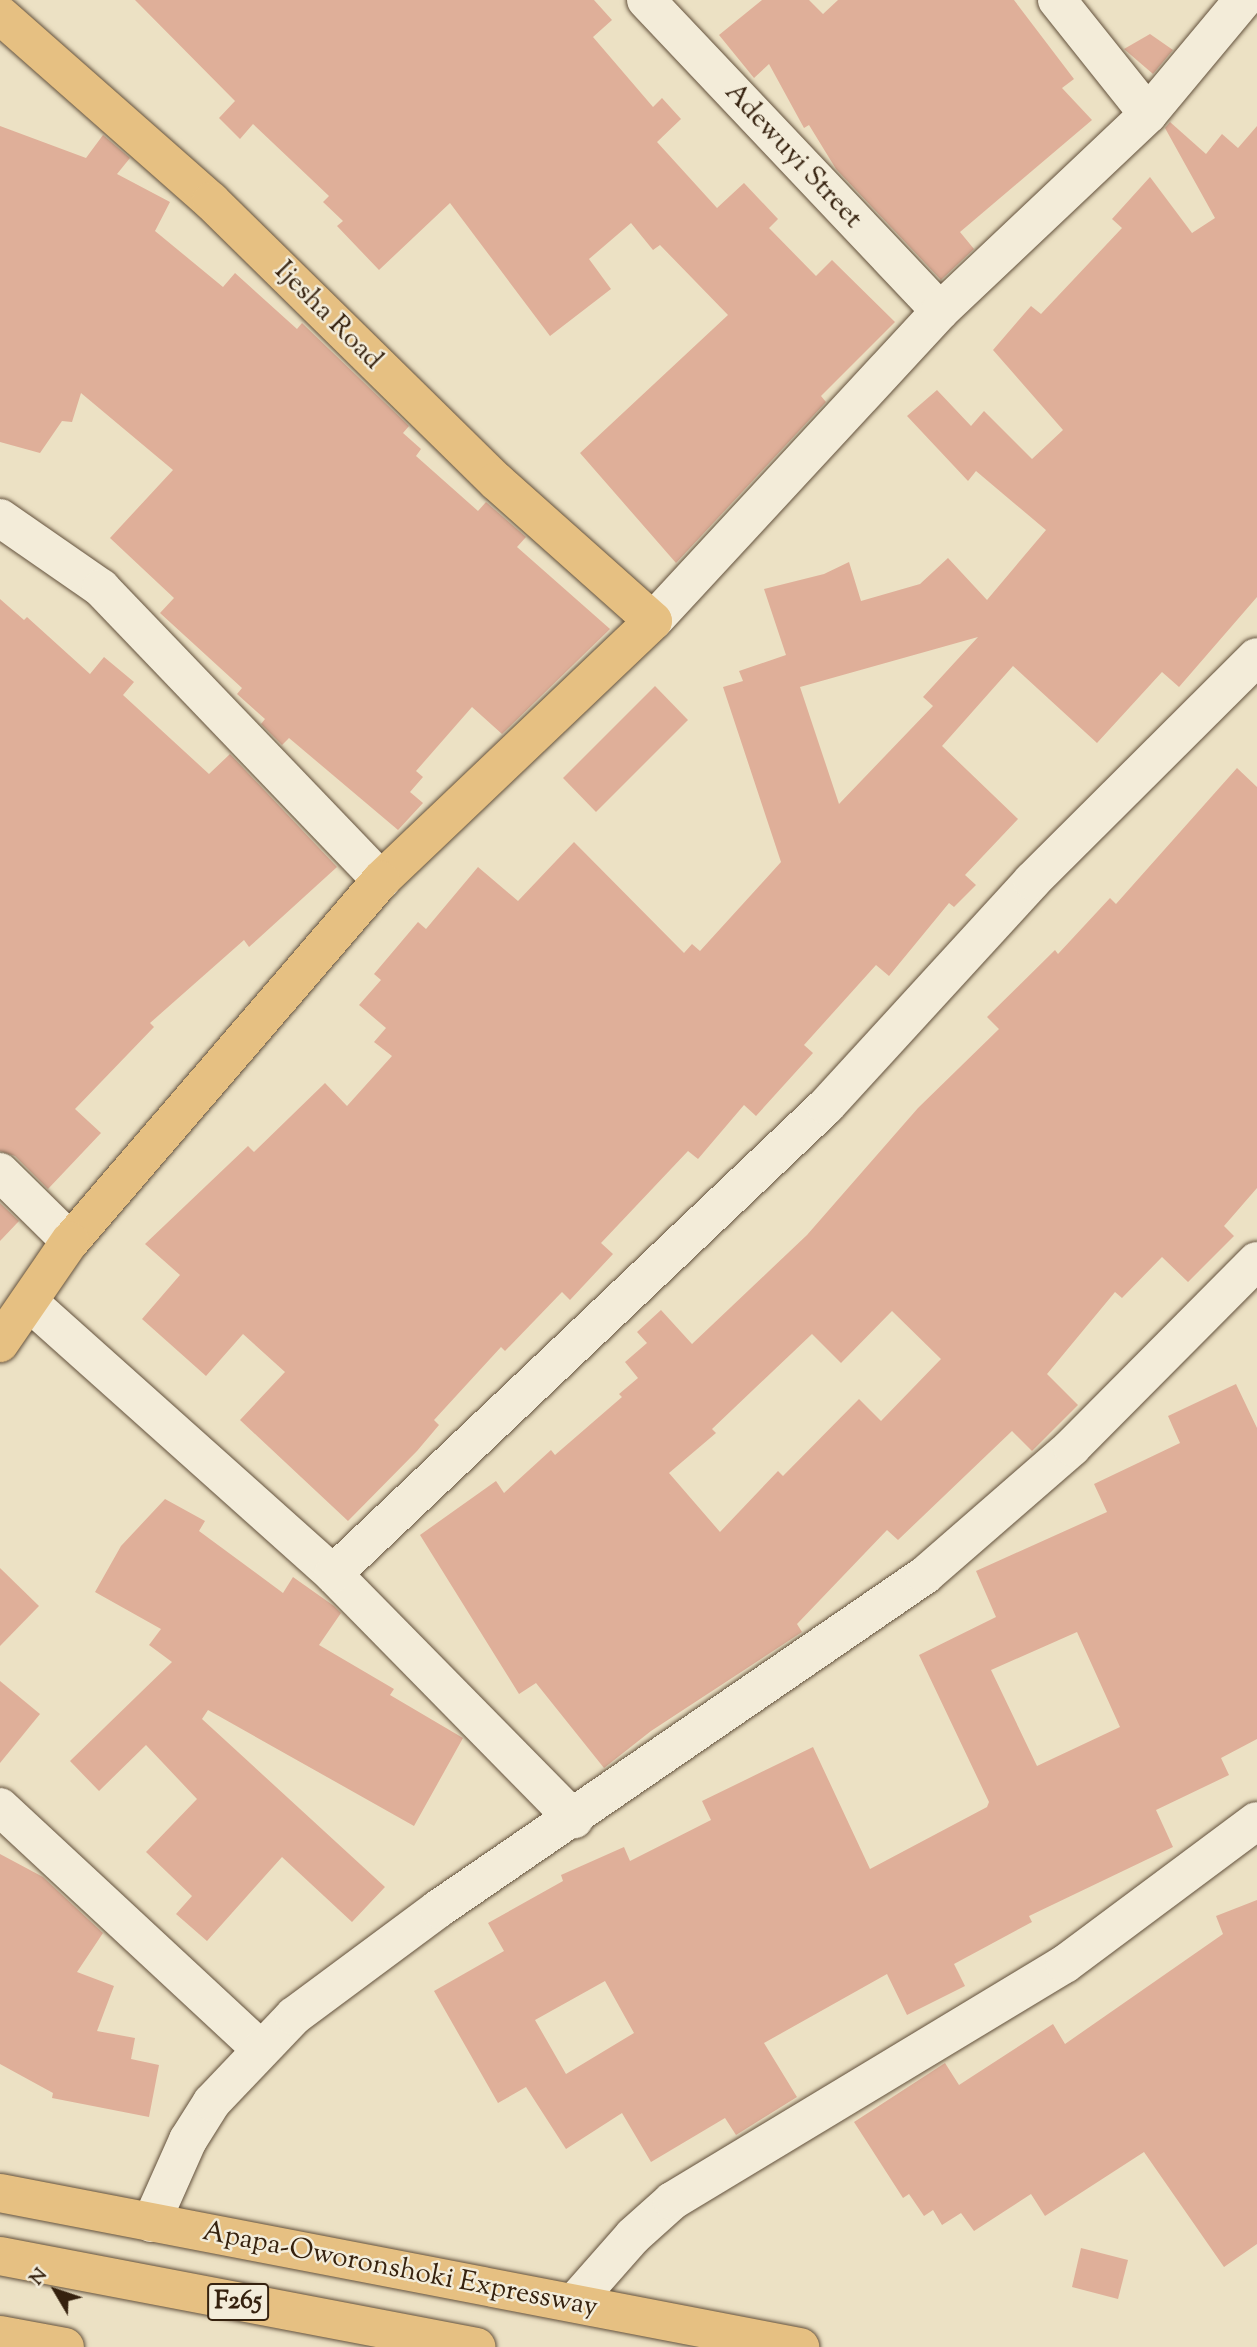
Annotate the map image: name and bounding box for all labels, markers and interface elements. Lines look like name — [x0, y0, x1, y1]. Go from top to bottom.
street label: Adewuyi Street — [717, 76, 869, 236]
street label: Ijesha Road — [267, 255, 389, 377]
street label: Apapa-Oworonshoki Expressway — [200, 2215, 600, 2325]
north arrow — [21, 2256, 91, 2326]
text: N — [24, 2263, 55, 2292]
road number: F265 — [206, 2280, 270, 2324]

